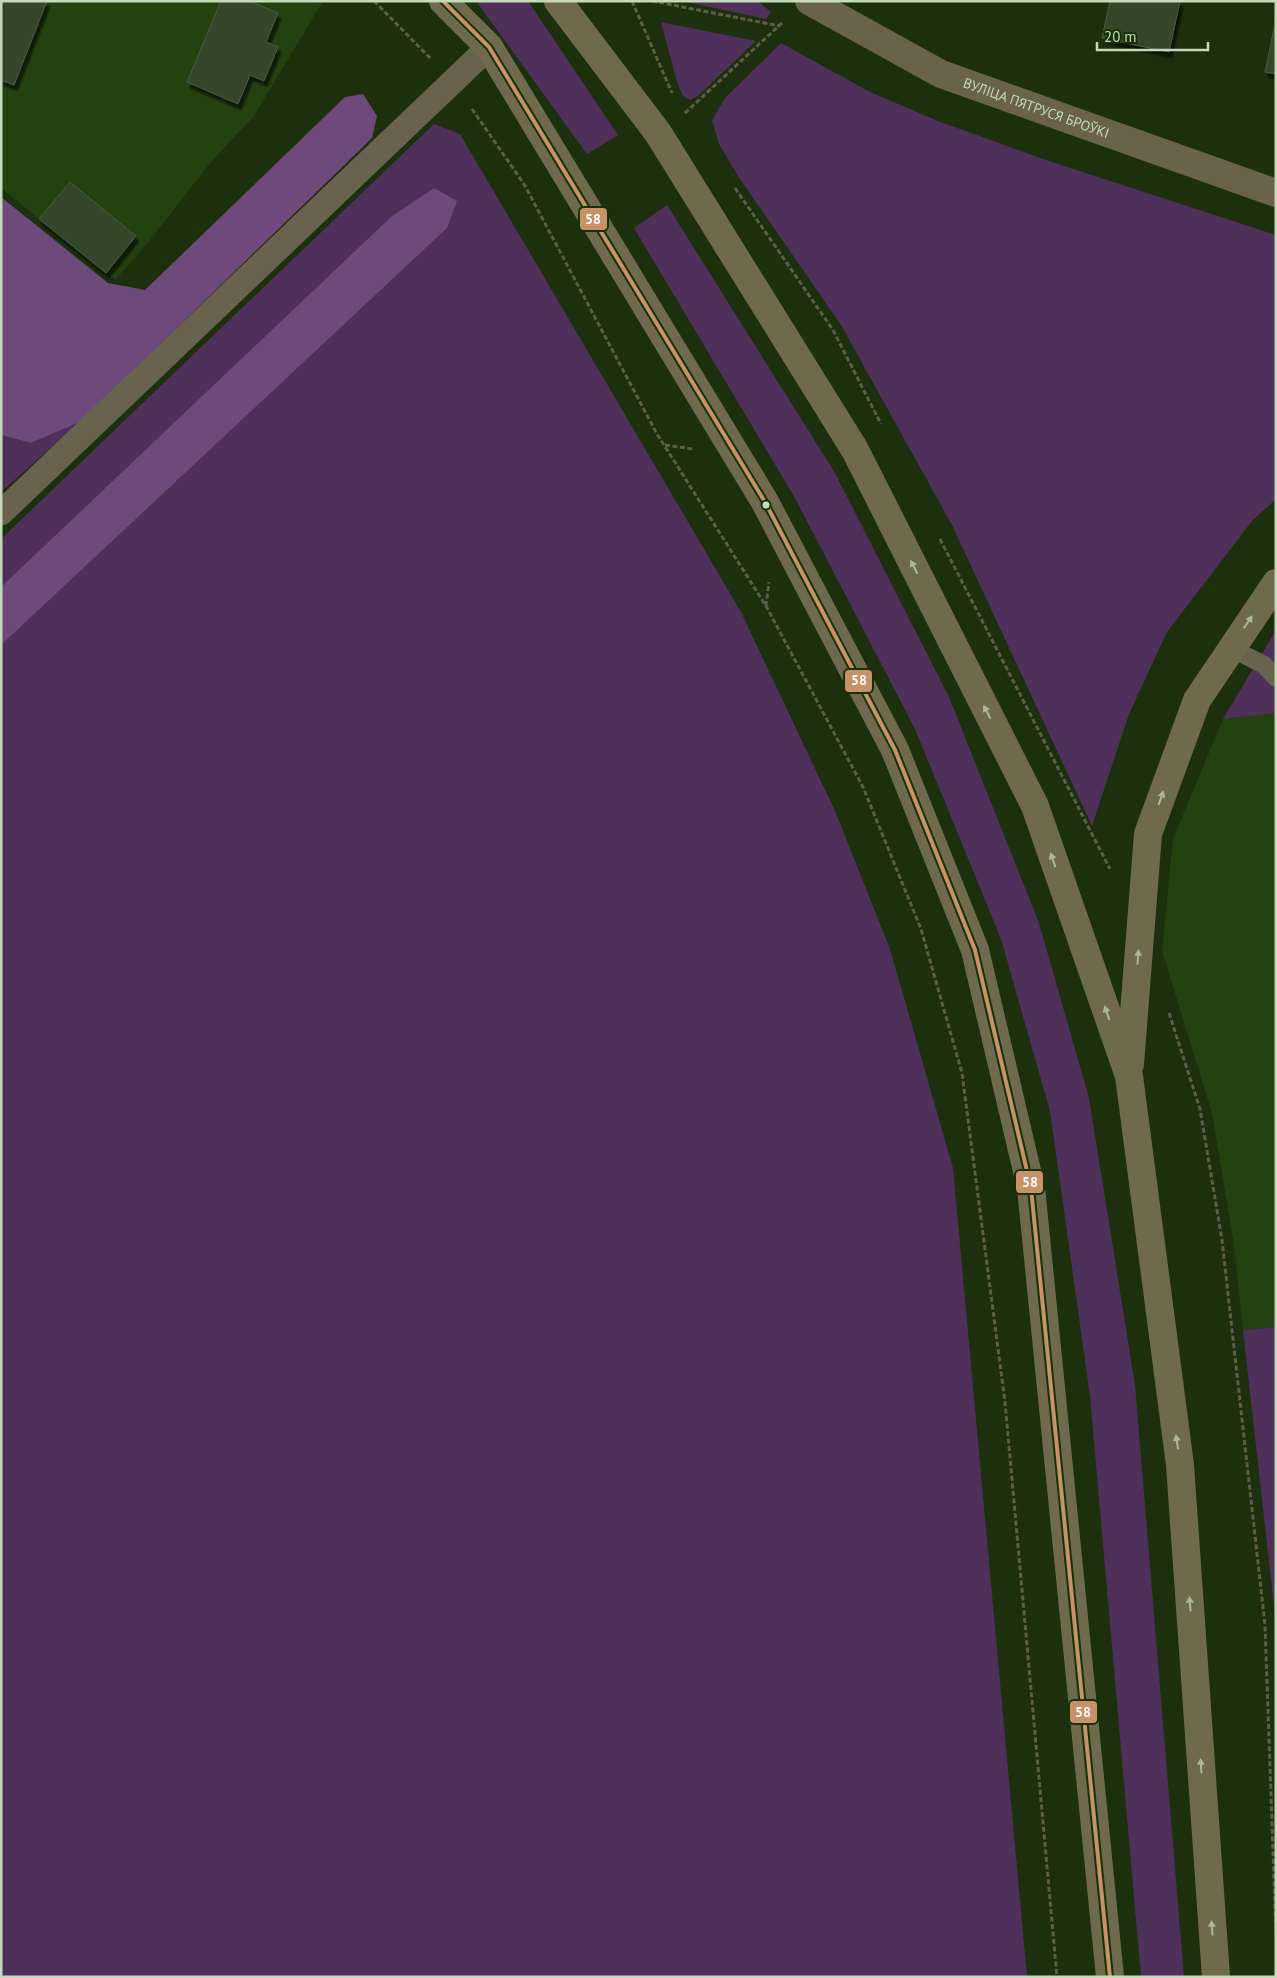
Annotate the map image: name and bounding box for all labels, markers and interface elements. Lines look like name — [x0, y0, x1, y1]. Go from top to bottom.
scale bar — [1097, 20, 1208, 52]
text: 20 m — [1104, 27, 1137, 46]
street label: ВУЛІЦА ПЯТРУСЯ БРОЎКІ — [961, 74, 1112, 142]
line badge: 58 — [579, 207, 608, 231]
text: 58 — [585, 210, 601, 228]
unlabelled marker — [761, 500, 771, 510]
one-way arrow — [910, 560, 918, 574]
one-way arrow — [1244, 615, 1253, 629]
line badge: 58 — [844, 669, 873, 693]
text: 58 — [851, 671, 867, 689]
one-way arrow — [983, 705, 991, 719]
one-way arrow — [1158, 790, 1165, 805]
one-way arrow — [1049, 852, 1057, 867]
one-way arrow — [1134, 949, 1142, 965]
one-way arrow — [1103, 1006, 1110, 1021]
line badge: 58 — [1015, 1170, 1044, 1194]
text: 58 — [1022, 1173, 1038, 1191]
one-way arrow — [1173, 1434, 1181, 1450]
one-way arrow — [1185, 1596, 1193, 1612]
line badge: 58 — [1069, 1700, 1098, 1724]
text: 58 — [1075, 1703, 1091, 1721]
one-way arrow — [1197, 1758, 1205, 1774]
one-way arrow — [1208, 1920, 1216, 1936]

